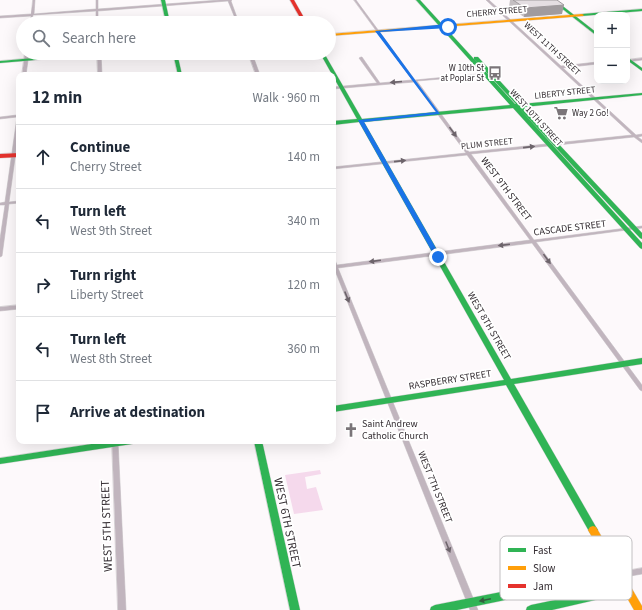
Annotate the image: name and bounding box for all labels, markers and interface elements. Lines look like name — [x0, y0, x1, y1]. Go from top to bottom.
street label: CHERRY STREET — [466, 3, 528, 21]
map controls — [594, 12, 630, 84]
button: + — [594, 12, 630, 48]
search box — [16, 16, 336, 60]
route start — [439, 18, 457, 36]
street label: WEST 11TH STREET — [521, 19, 583, 79]
icon: search — [30, 27, 52, 49]
text: Search here — [62, 28, 136, 49]
button: − — [594, 48, 630, 84]
place label: W 10th St at Poplar St — [441, 62, 484, 85]
bus stop icon: W 10th St at Poplar St — [487, 65, 503, 81]
one-way arrow — [390, 79, 402, 85]
street label: LIBERTY STREET — [534, 83, 596, 103]
text: 12 min — [32, 86, 82, 110]
street label: WEST 10TH STREET — [507, 86, 565, 150]
text: Walk · 960 m — [252, 89, 320, 107]
supermarket icon: Way 2 Go! — [553, 105, 569, 121]
place label: Way 2 Go! — [572, 107, 609, 120]
one-way arrow — [449, 127, 457, 138]
street label: PLUM STREET — [460, 135, 514, 153]
text: Continue — [70, 137, 130, 158]
one-way arrow — [523, 144, 535, 150]
icon: ahead — [32, 146, 54, 168]
text: 140 m — [287, 148, 320, 166]
street label: WEST 9TH STREET — [477, 154, 535, 224]
text: Cherry Street — [70, 158, 142, 176]
one-way arrow — [394, 158, 406, 164]
text: Turn left — [70, 201, 126, 222]
icon: left — [32, 210, 54, 232]
text: 340 m — [287, 212, 320, 230]
street label: CASCADE STREET — [533, 217, 608, 239]
text: West 9th Street — [70, 222, 152, 240]
one-way arrow — [498, 242, 510, 248]
route end — [429, 248, 447, 266]
one-way arrow — [543, 254, 551, 265]
one-way arrow — [369, 258, 381, 264]
text: Turn right — [70, 265, 136, 286]
icon: right — [32, 274, 54, 296]
text: 120 m — [287, 276, 320, 294]
text: Liberty Street — [70, 286, 143, 304]
street label: WEST 8TH STREET — [464, 289, 515, 363]
one-way arrow — [345, 291, 351, 303]
text: Turn left — [70, 329, 126, 350]
icon: left — [32, 338, 54, 360]
text: 360 m — [287, 340, 320, 358]
text: West 8th Street — [70, 350, 152, 368]
street label: RASPBERRY STREET — [408, 366, 493, 393]
icon: arrive — [32, 402, 54, 424]
text: Arrive at destination — [70, 402, 205, 423]
place label: Saint Andrew Catholic Church — [362, 417, 428, 443]
church icon: Saint Andrew Catholic Church — [343, 422, 359, 438]
street label: WEST 7TH STREET — [414, 449, 456, 526]
street label: WEST 6TH STREET — [269, 476, 305, 570]
street label: WEST 5TH STREET — [97, 479, 117, 572]
legend — [500, 536, 632, 600]
one-way arrow — [446, 542, 452, 554]
text: Fast — [533, 543, 552, 558]
text: Slow — [533, 561, 556, 576]
text: Jam — [533, 579, 553, 594]
one-way arrow — [479, 598, 491, 604]

